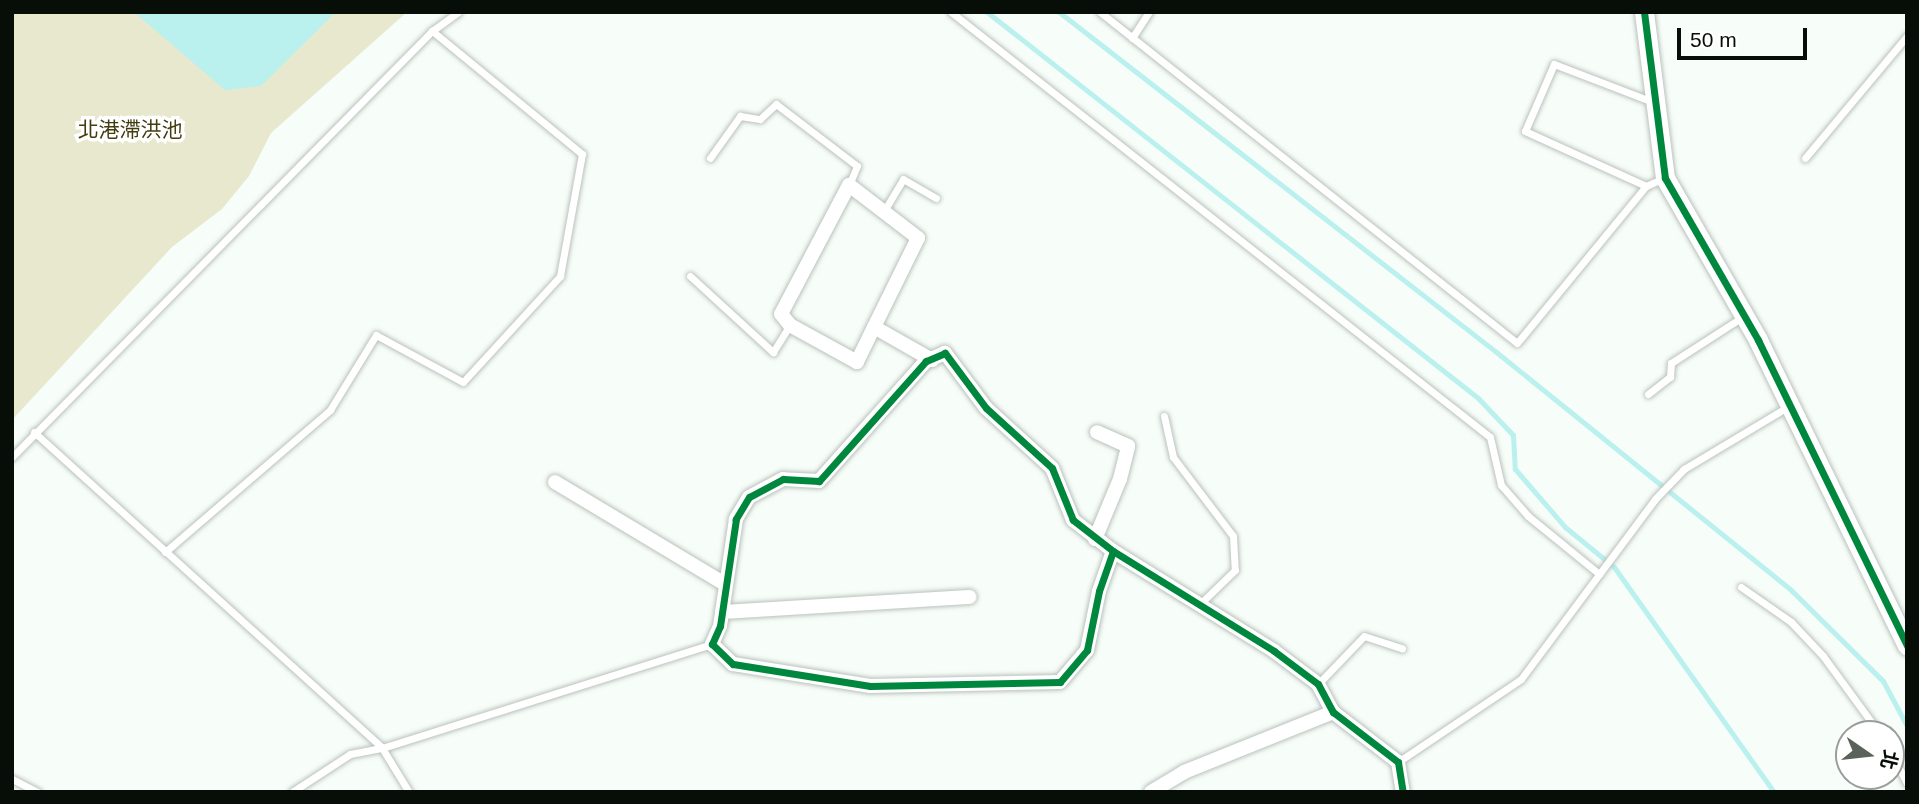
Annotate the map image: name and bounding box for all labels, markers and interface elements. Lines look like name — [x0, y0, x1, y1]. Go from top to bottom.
scale bar — [1681, 14, 1811, 58]
text: 50 m — [1690, 28, 1737, 51]
park label: 北港滯洪池 — [78, 117, 182, 143]
north arrow — [1835, 720, 1905, 790]
text: 北 — [1876, 748, 1901, 771]

